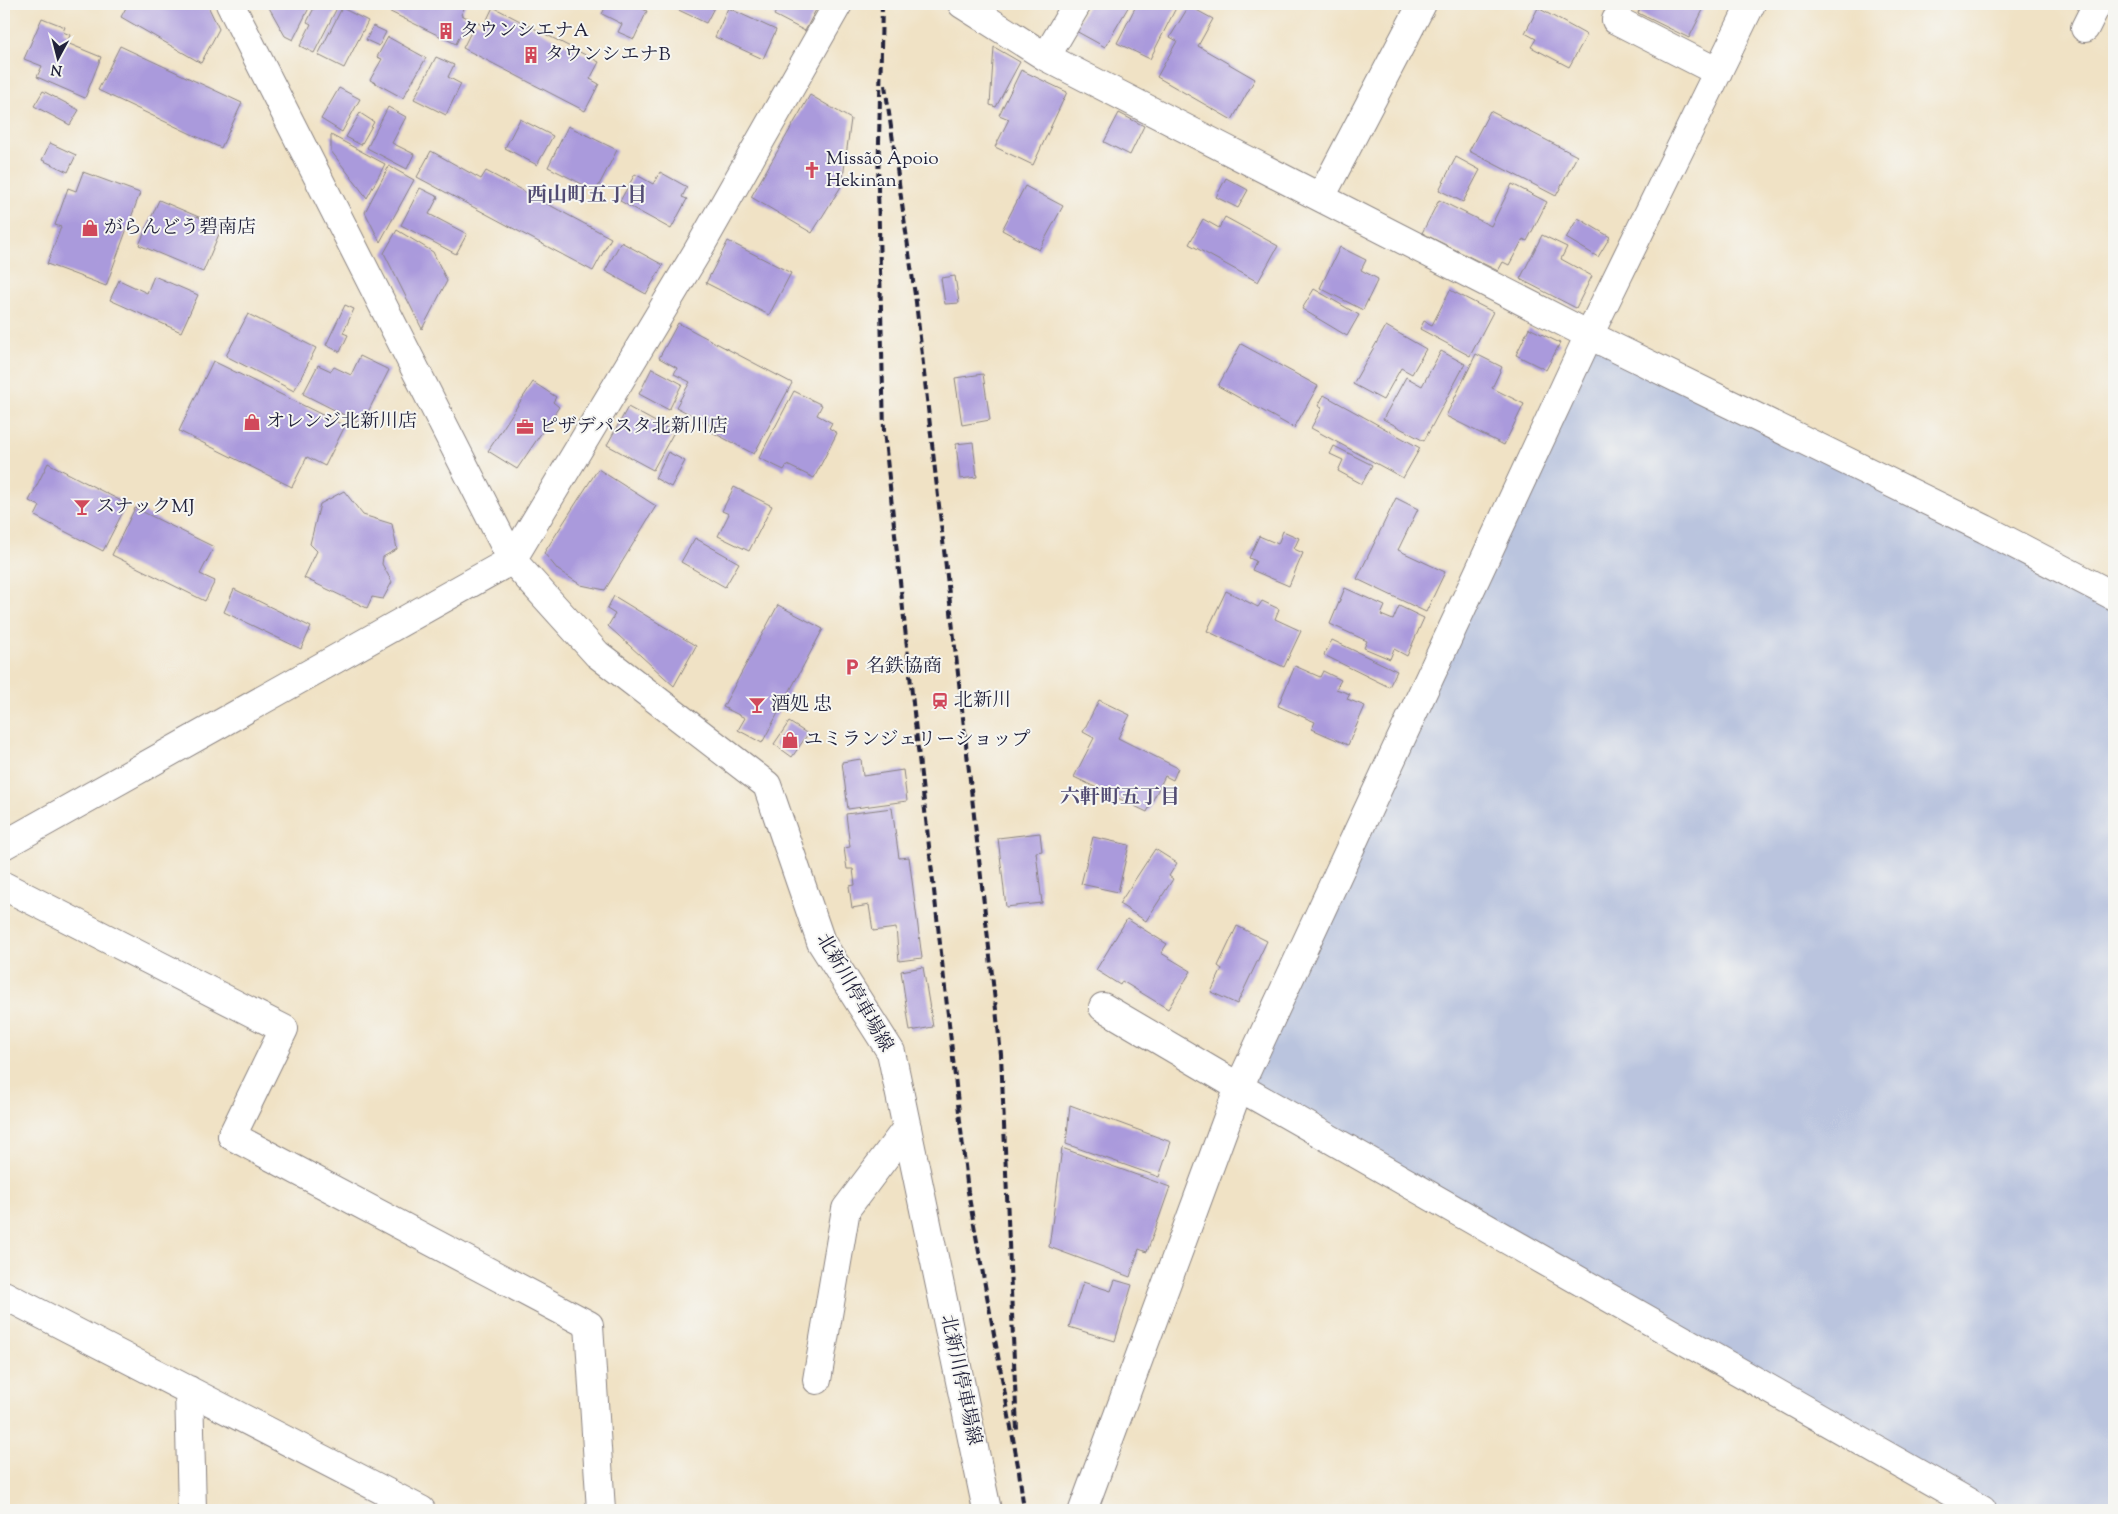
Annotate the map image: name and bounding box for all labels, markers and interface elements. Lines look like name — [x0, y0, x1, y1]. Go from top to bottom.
place label: タウンシエナA — [460, 18, 590, 45]
building icon: タウンシエナA — [436, 21, 456, 41]
north arrow — [32, 32, 82, 82]
place label: タウンシエナB — [545, 42, 671, 69]
building icon: タウンシエナB — [521, 45, 541, 65]
text: N — [50, 58, 63, 80]
place label: Missão Apoio Hekinan — [826, 146, 939, 195]
church icon: Missão Apoio Hekinan — [802, 160, 822, 180]
district label: 西山町五丁目 — [527, 182, 647, 211]
place label: がらんどう碧南店 — [104, 215, 256, 242]
shop icon: がらんどう碧南店 — [80, 218, 100, 238]
place label: オレンジ北新川店 — [266, 409, 417, 436]
shop icon: オレンジ北新川店 — [242, 412, 262, 432]
place label: ピザデパスタ北新川店 — [539, 414, 728, 441]
office icon: ピザデパスタ北新川店 — [515, 417, 535, 437]
place label: スナックMJ — [96, 494, 195, 521]
bar icon: スナックMJ — [72, 497, 92, 517]
place label: 名鉄協商 — [866, 654, 942, 681]
parking icon: 名鉄協商 — [842, 657, 862, 677]
place label: 北新川 — [954, 688, 1011, 715]
station icon: 北新川 — [930, 691, 950, 711]
place label: 酒処 忠 — [771, 692, 832, 719]
bar icon: 酒処 忠 — [747, 695, 767, 715]
place label: ユミランジェリーショップ — [804, 727, 1030, 754]
shop icon: ユミランジェリーショップ — [780, 730, 800, 750]
district label: 六軒町五丁目 — [1060, 784, 1180, 813]
street label: 北新川停車場線 — [809, 929, 899, 1057]
street label: 北新川停車場線 — [933, 1312, 987, 1448]

